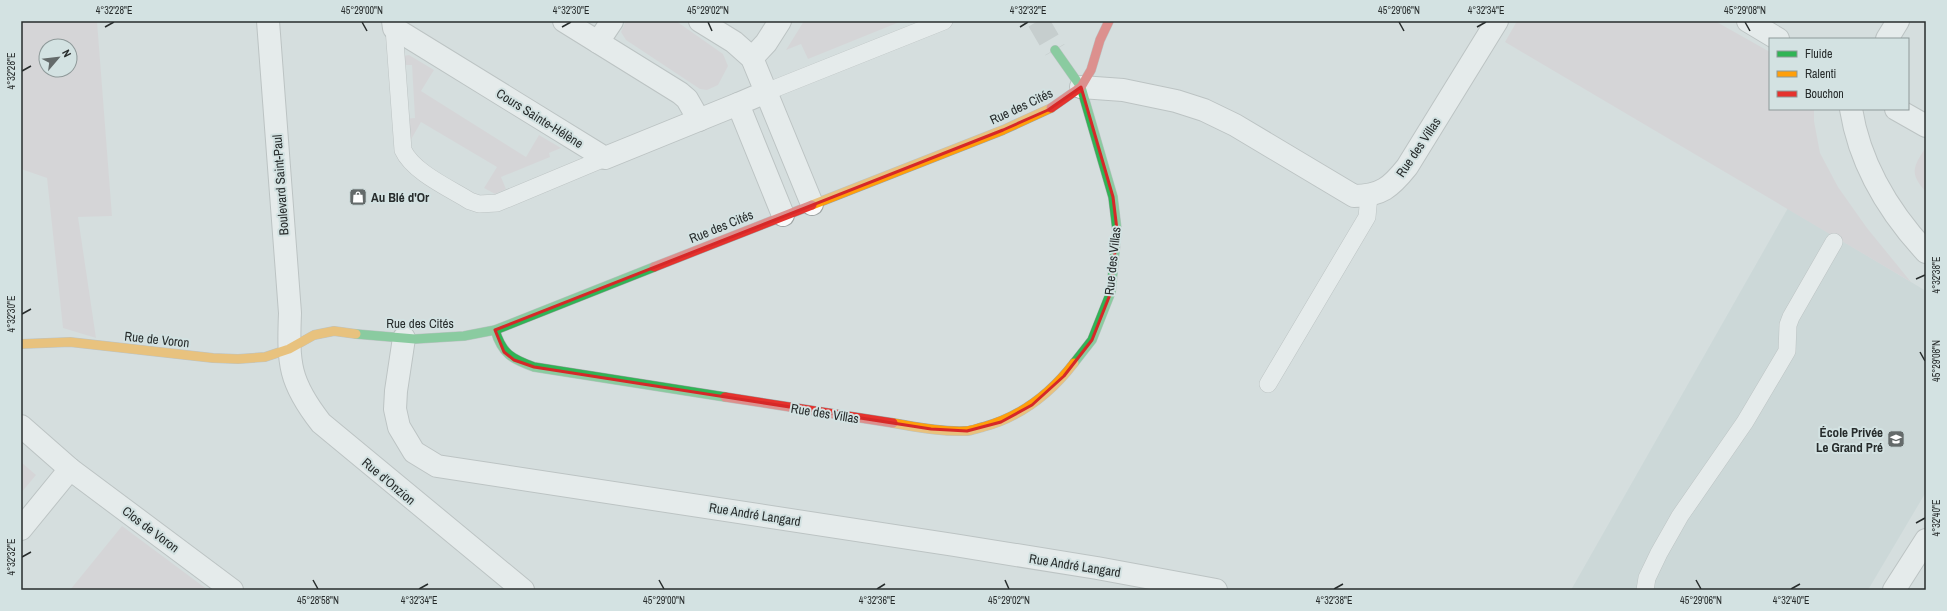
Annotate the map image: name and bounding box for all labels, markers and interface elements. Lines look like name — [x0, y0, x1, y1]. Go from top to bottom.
text: 4°32'28"E — [96, 4, 132, 17]
text: 45°29'00"N — [341, 4, 383, 17]
text: 4°32'30"E — [553, 4, 589, 17]
text: 45°29'02"N — [687, 4, 729, 17]
text: 4°32'32"E — [1010, 4, 1046, 17]
text: 45°29'06"N — [1378, 4, 1420, 17]
text: 4°32'34"E — [1468, 4, 1504, 17]
text: 45°29'08"N — [1724, 4, 1766, 17]
north arrow — [38, 38, 78, 78]
legend — [1769, 38, 1909, 110]
text: Fluide — [1805, 46, 1832, 62]
text: N — [59, 47, 75, 59]
text: 4°32'28"E — [5, 53, 18, 89]
text: Ralenti — [1805, 66, 1836, 82]
street label: Rue des Cités — [987, 84, 1055, 128]
street label: Cours Sainte-Hélène — [493, 85, 587, 152]
text: Bouchon — [1805, 86, 1844, 102]
street label: Rue des Villas — [1392, 114, 1445, 180]
street label: Boulevard Saint-Paul — [269, 134, 292, 236]
shop icon: Au Blé d'Or — [348, 187, 368, 207]
place label: Au Blé d'Or — [371, 189, 430, 206]
street label: Rue des Cités — [687, 206, 756, 247]
street label: Rue des Villas — [1100, 226, 1125, 296]
text: 4°32'38"E — [1930, 257, 1943, 293]
text: 4°32'30"E — [5, 296, 18, 332]
street label: Rue des Cités — [386, 315, 454, 332]
street label: Rue de Voron — [124, 328, 190, 351]
text: 45°29'08"N — [1930, 340, 1943, 382]
street label: Rue des Villas — [790, 400, 860, 427]
place label: École Privée Le Grand Pré — [1816, 424, 1883, 456]
school or university icon: École Privée Le Grand Pré — [1886, 429, 1906, 449]
street label: Rue d'Onzion — [358, 454, 419, 509]
street label: Rue André Langard — [708, 499, 802, 530]
text: 4°32'40"E — [1930, 500, 1943, 536]
street label: Clos de Voron — [119, 502, 183, 556]
text: 4°32'32"E — [5, 539, 18, 575]
street label: Rue André Langard — [1028, 550, 1122, 581]
text: 45°28'58"N — [297, 594, 339, 607]
text: 4°32'34"E — [401, 594, 437, 607]
text: 45°29'00"N — [643, 594, 685, 607]
text: 4°32'36"E — [859, 594, 895, 607]
text: 45°29'02"N — [988, 594, 1030, 607]
text: 4°32'38"E — [1316, 594, 1352, 607]
text: 45°29'06"N — [1680, 594, 1722, 607]
text: 4°32'40"E — [1773, 594, 1809, 607]

